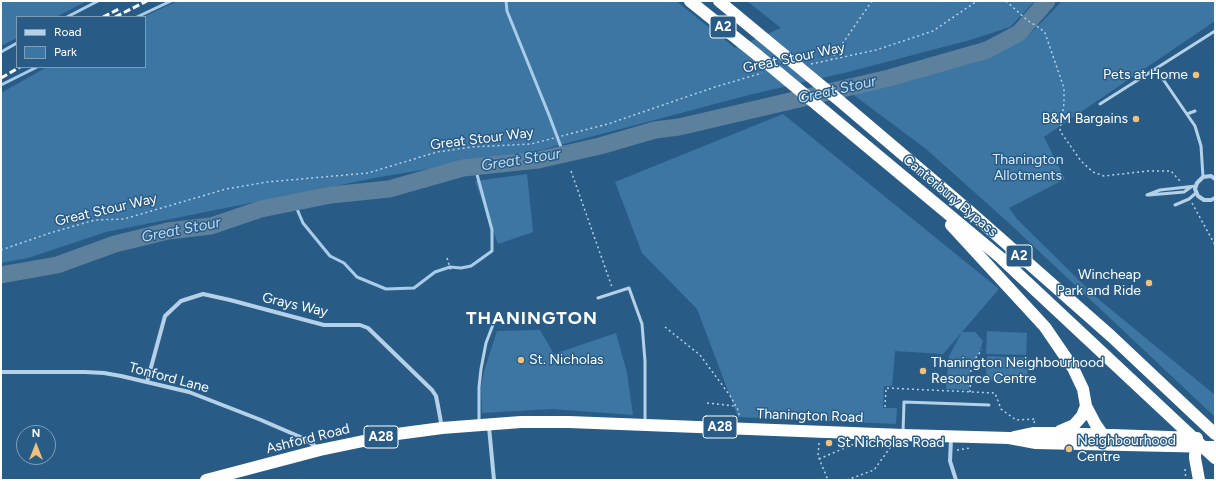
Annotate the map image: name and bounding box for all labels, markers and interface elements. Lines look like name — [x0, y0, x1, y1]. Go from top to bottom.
legend — [16, 16, 146, 68]
road number: A2 — [710, 16, 736, 38]
text: Road — [54, 25, 82, 39]
street label: Great Stour Way — [741, 39, 847, 77]
text: Park — [54, 45, 77, 59]
place label: Pets at Home — [1103, 67, 1188, 83]
marker: Pets at Home — [1191, 70, 1201, 80]
water label: Great Stour — [796, 72, 878, 108]
place label: B&M Bargains — [1042, 111, 1128, 127]
marker: B&M Bargains — [1131, 114, 1141, 124]
street label: Great Stour Way — [429, 124, 535, 154]
water label: Great Stour — [480, 145, 562, 175]
street label: Canterbury Bypass — [899, 151, 1001, 241]
park label: Thanington Allotments — [993, 152, 1063, 184]
street label: Great Stour Way — [53, 190, 159, 230]
water label: Great Stour — [140, 214, 222, 246]
road number: A2 — [1006, 245, 1032, 267]
place label: Wincheap Park and Ride — [1056, 267, 1141, 300]
marker: Wincheap Park and Ride — [1144, 278, 1154, 288]
street label: Grays Way — [260, 289, 330, 321]
district label: THANINGTON — [466, 308, 598, 330]
place label: St. Nicholas — [529, 352, 604, 368]
marker: St. Nicholas — [516, 355, 526, 365]
place label: Thanington Neighbourhood Resource Centre — [931, 355, 1104, 388]
street label: Tonford Lane — [127, 359, 211, 397]
marker: Thanington Neighbourhood Resource Centre — [918, 366, 928, 376]
street label: Thanington Road — [756, 406, 864, 426]
road number: A28 — [703, 416, 737, 438]
street label: Ashford Road — [264, 420, 352, 458]
north arrow — [16, 425, 56, 465]
road number: A28 — [364, 426, 398, 448]
text: N — [32, 427, 40, 440]
place label: Neighbourhood Centre — [1077, 433, 1176, 466]
place label: St Nicholas Road — [837, 435, 944, 451]
marker: St Nicholas Road — [824, 438, 834, 448]
marker: Neighbourhood Centre — [1064, 444, 1074, 454]

